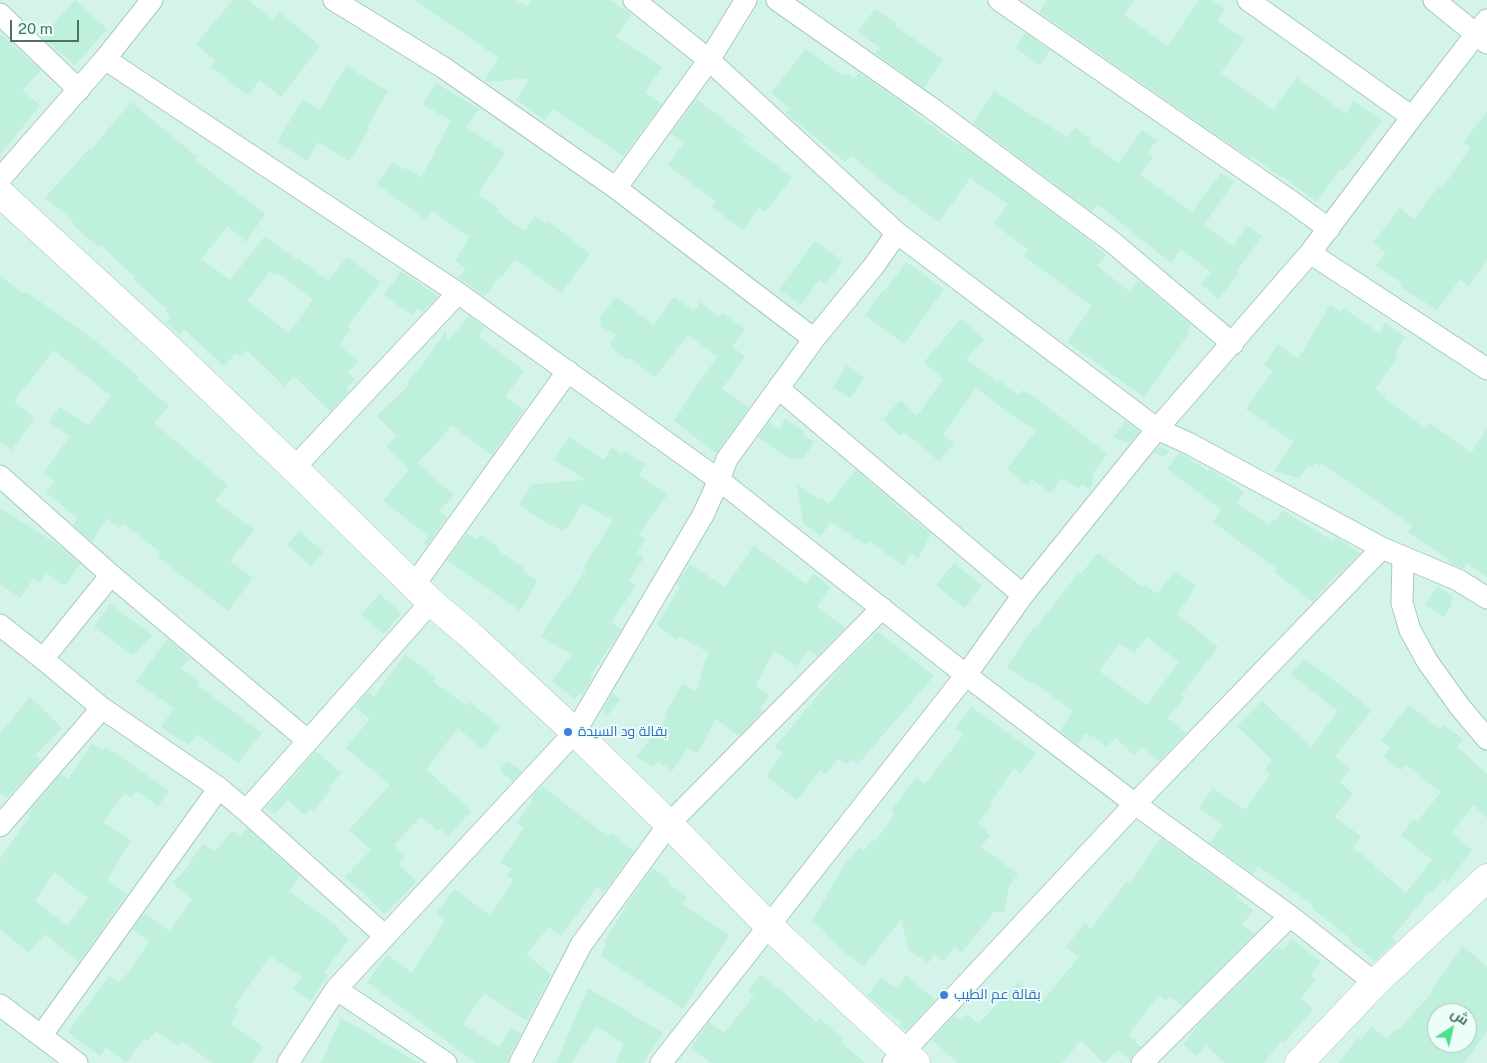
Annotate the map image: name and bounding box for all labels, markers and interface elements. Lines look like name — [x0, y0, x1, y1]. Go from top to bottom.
scale bar — [12, 10, 81, 42]
text: 20 m — [18, 20, 53, 37]
place label: بقالة ود السيدة — [578, 724, 667, 740]
marker: بقالة ود السيدة — [562, 726, 574, 738]
place label: بقالة عم الطيب — [954, 987, 1041, 1003]
marker: بقالة عم الطيب — [938, 989, 950, 1001]
north arrow — [1427, 1003, 1477, 1053]
text: ش — [1448, 1005, 1472, 1028]

